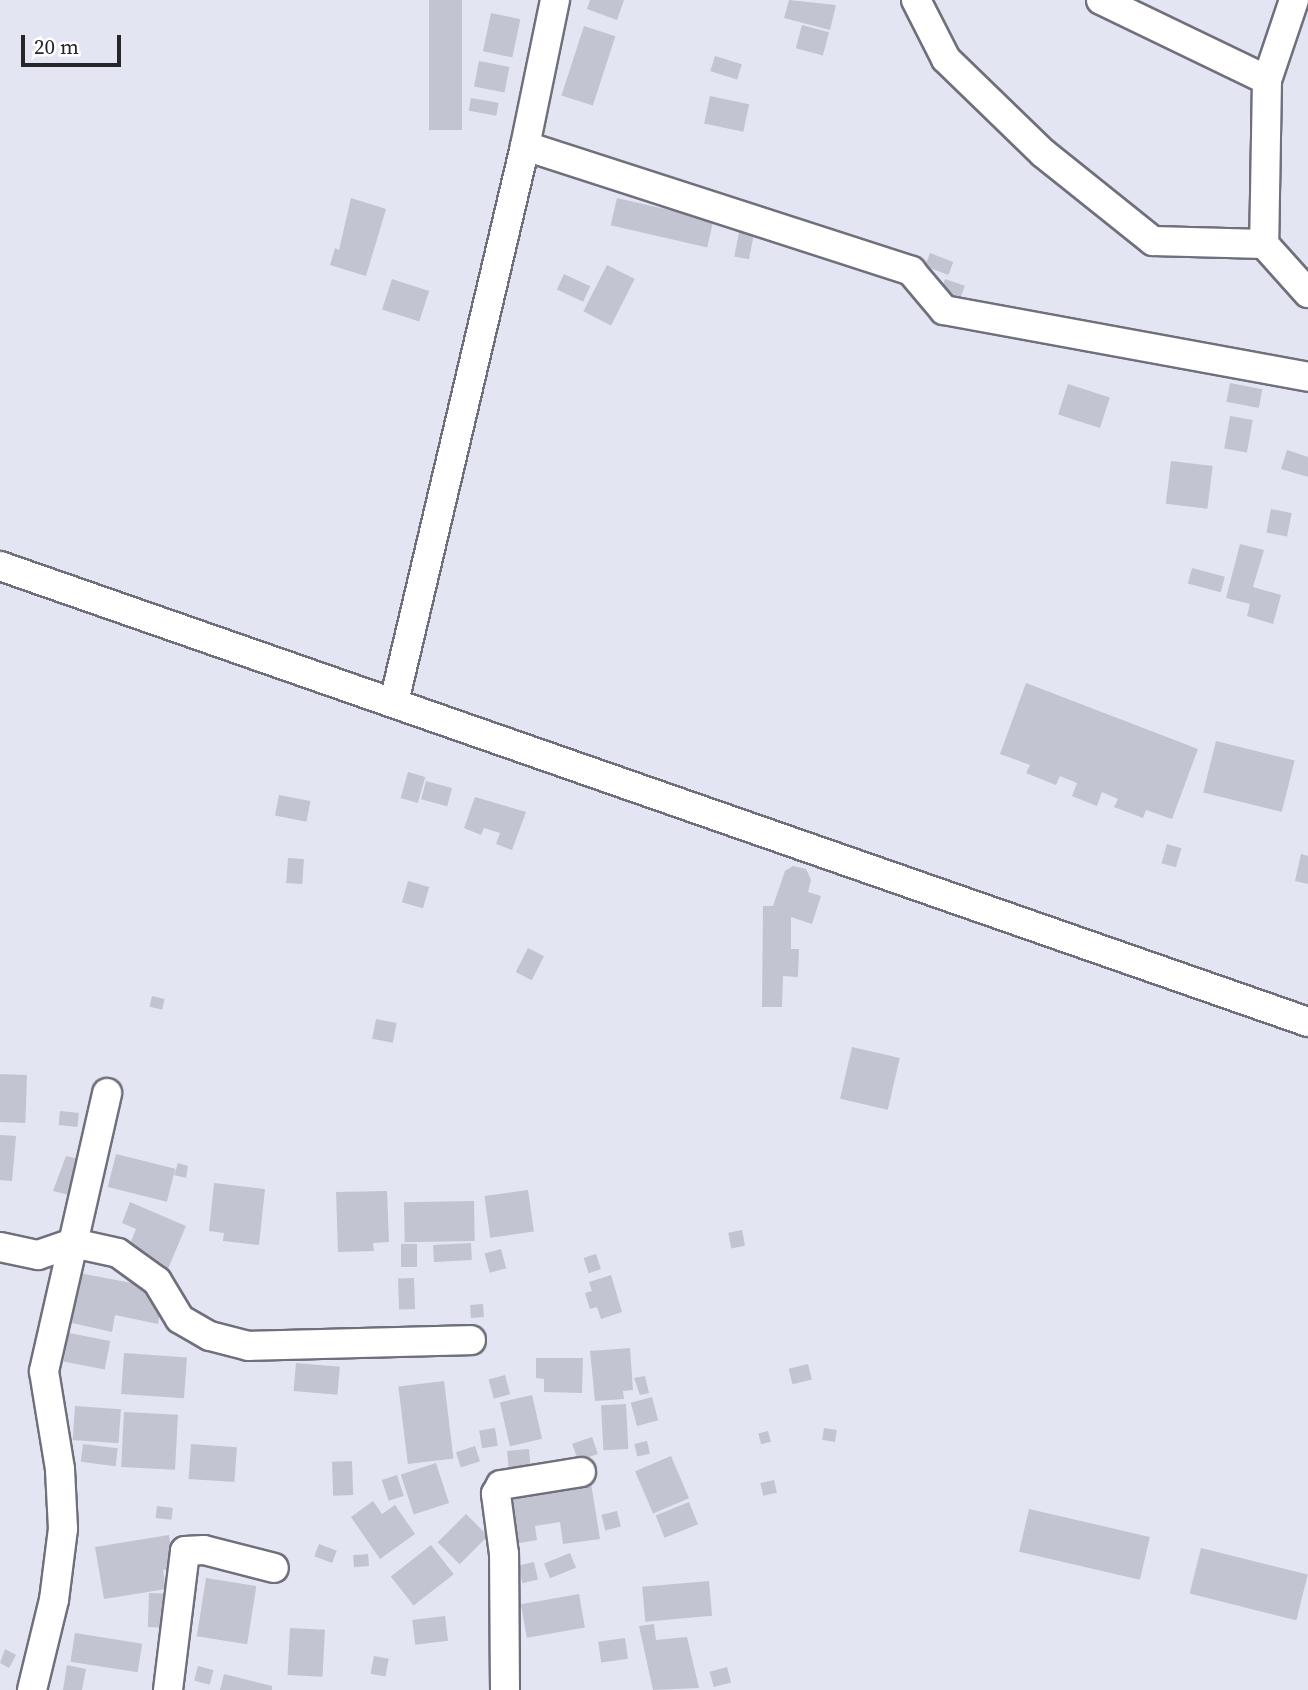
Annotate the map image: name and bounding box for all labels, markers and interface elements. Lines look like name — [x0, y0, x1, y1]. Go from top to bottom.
scale bar — [24, 21, 124, 65]
text: 20 m — [34, 32, 79, 61]

